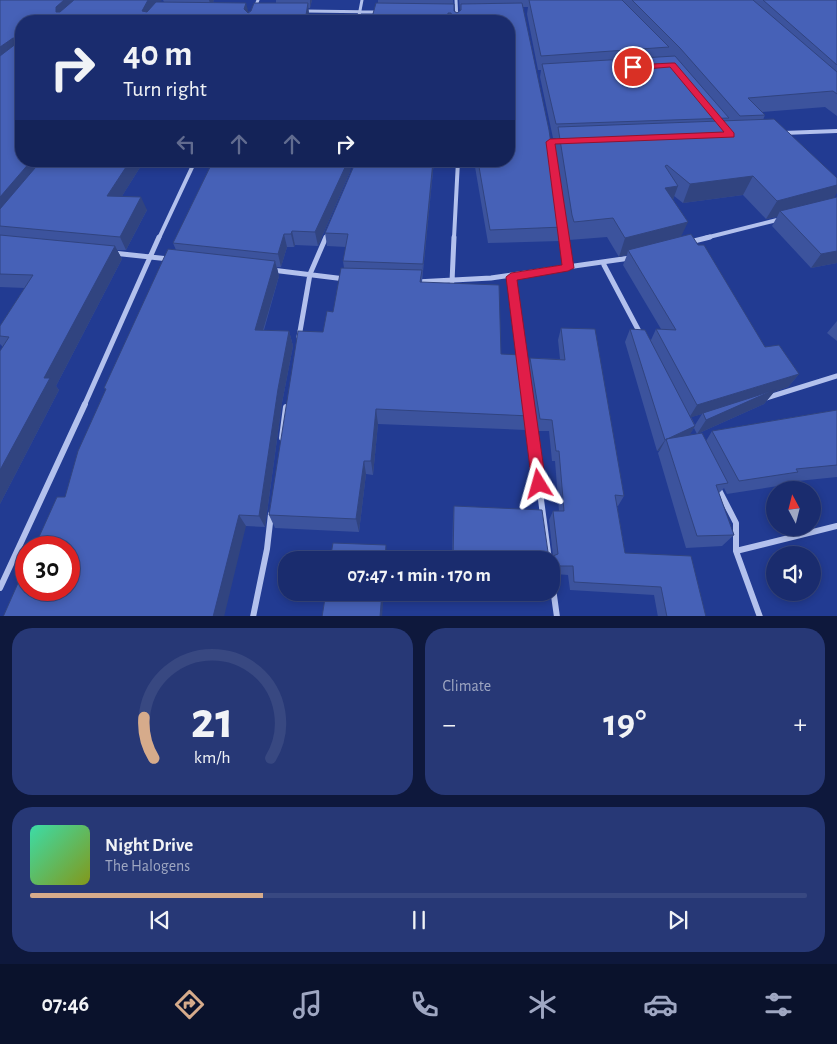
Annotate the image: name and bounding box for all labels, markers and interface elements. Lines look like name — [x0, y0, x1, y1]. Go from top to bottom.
icon: right — [40, 35, 105, 100]
text: 40 m — [123, 37, 192, 72]
pin — [612, 46, 654, 88]
icon: arrive — [619, 53, 647, 81]
text: Turn right — [123, 78, 207, 100]
icon: left — [172, 130, 200, 158]
icon: ahead — [225, 130, 253, 158]
icon: ahead — [278, 130, 306, 158]
icon: right — [331, 130, 359, 158]
position arrow — [512, 457, 564, 509]
north arrow — [766, 481, 821, 536]
map controls — [766, 481, 821, 601]
speed limit sign: 30 — [15, 536, 80, 601]
button: sound — [766, 546, 821, 601]
text: 07:47 · 1 min · 170 m — [347, 566, 491, 585]
text: Climate — [443, 678, 491, 694]
text: 21 — [191, 695, 234, 747]
text: 19° — [603, 705, 646, 743]
text: − — [443, 711, 456, 739]
text: + — [794, 711, 807, 739]
text: km/h — [194, 749, 231, 767]
text: Night Drive — [105, 836, 193, 855]
text: The Halogens — [105, 858, 190, 874]
icon: previous — [146, 906, 174, 934]
icon: pause — [405, 906, 433, 934]
icon: next — [664, 906, 692, 934]
icon: directions — [172, 987, 207, 1022]
icon: music — [290, 987, 325, 1022]
icon: phone — [407, 987, 442, 1022]
icon: climate — [525, 987, 560, 1022]
icon: car — [643, 987, 678, 1022]
icon: filters — [761, 987, 796, 1022]
text: 07:46 — [41, 993, 89, 1015]

